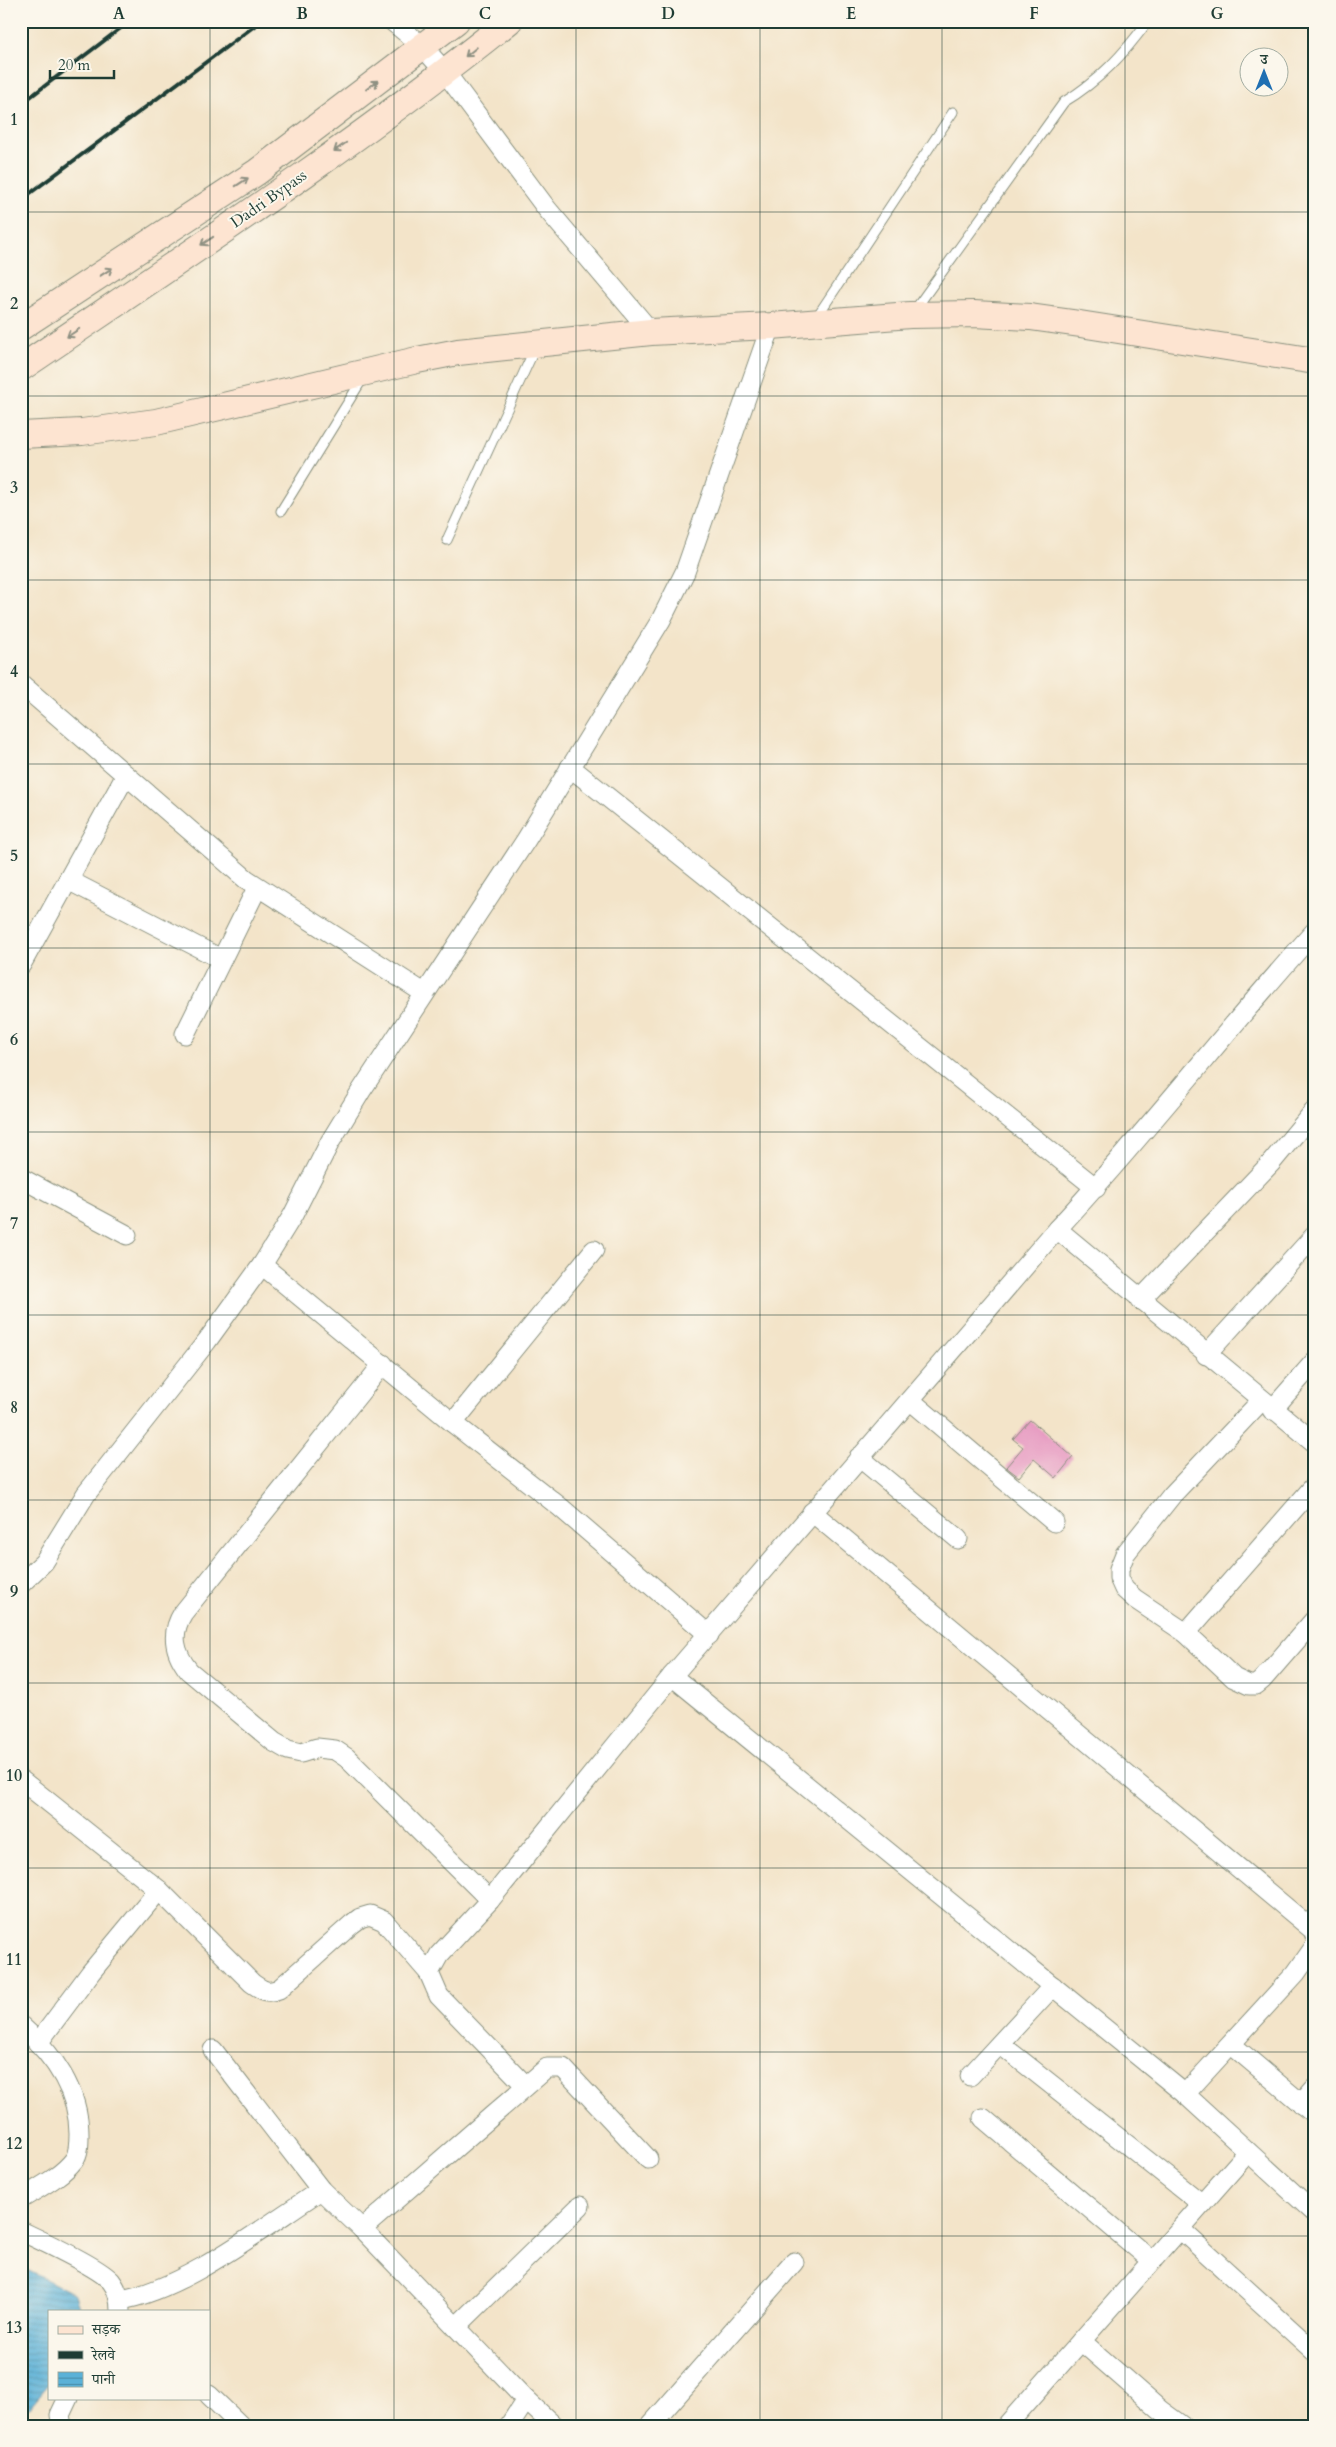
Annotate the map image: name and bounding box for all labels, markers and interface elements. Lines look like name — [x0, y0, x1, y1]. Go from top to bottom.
text: A — [113, 3, 125, 25]
text: B — [296, 3, 308, 25]
text: C — [479, 3, 491, 25]
text: D — [661, 3, 675, 25]
text: E — [846, 3, 856, 25]
text: F — [1029, 3, 1039, 25]
text: G — [1210, 3, 1224, 25]
one-way arrow — [465, 46, 478, 57]
scale bar — [50, 48, 114, 80]
north arrow — [1238, 48, 1288, 98]
text: उ — [1259, 50, 1268, 69]
text: 20 m — [58, 55, 90, 75]
one-way arrow — [365, 80, 379, 90]
text: 1 — [10, 109, 18, 131]
one-way arrow — [333, 142, 347, 152]
street label: Dadri Bypass — [226, 164, 311, 233]
one-way arrow — [234, 177, 248, 187]
one-way arrow — [201, 236, 215, 246]
one-way arrow — [99, 267, 113, 277]
text: 2 — [10, 293, 18, 315]
one-way arrow — [66, 328, 80, 338]
text: 3 — [10, 477, 18, 499]
text: 4 — [10, 661, 18, 683]
text: 5 — [10, 845, 18, 867]
text: 6 — [10, 1029, 18, 1051]
text: 7 — [10, 1213, 18, 1235]
text: 8 — [10, 1397, 18, 1419]
text: 9 — [10, 1581, 18, 1603]
text: 10 — [6, 1765, 22, 1787]
text: 11 — [6, 1949, 22, 1971]
text: 12 — [6, 2133, 22, 2155]
legend — [48, 2310, 210, 2400]
text: 13 — [6, 2317, 22, 2339]
text: सड़क — [91, 2319, 121, 2339]
text: रेलवे — [90, 2345, 116, 2365]
text: पानी — [91, 2369, 116, 2389]

